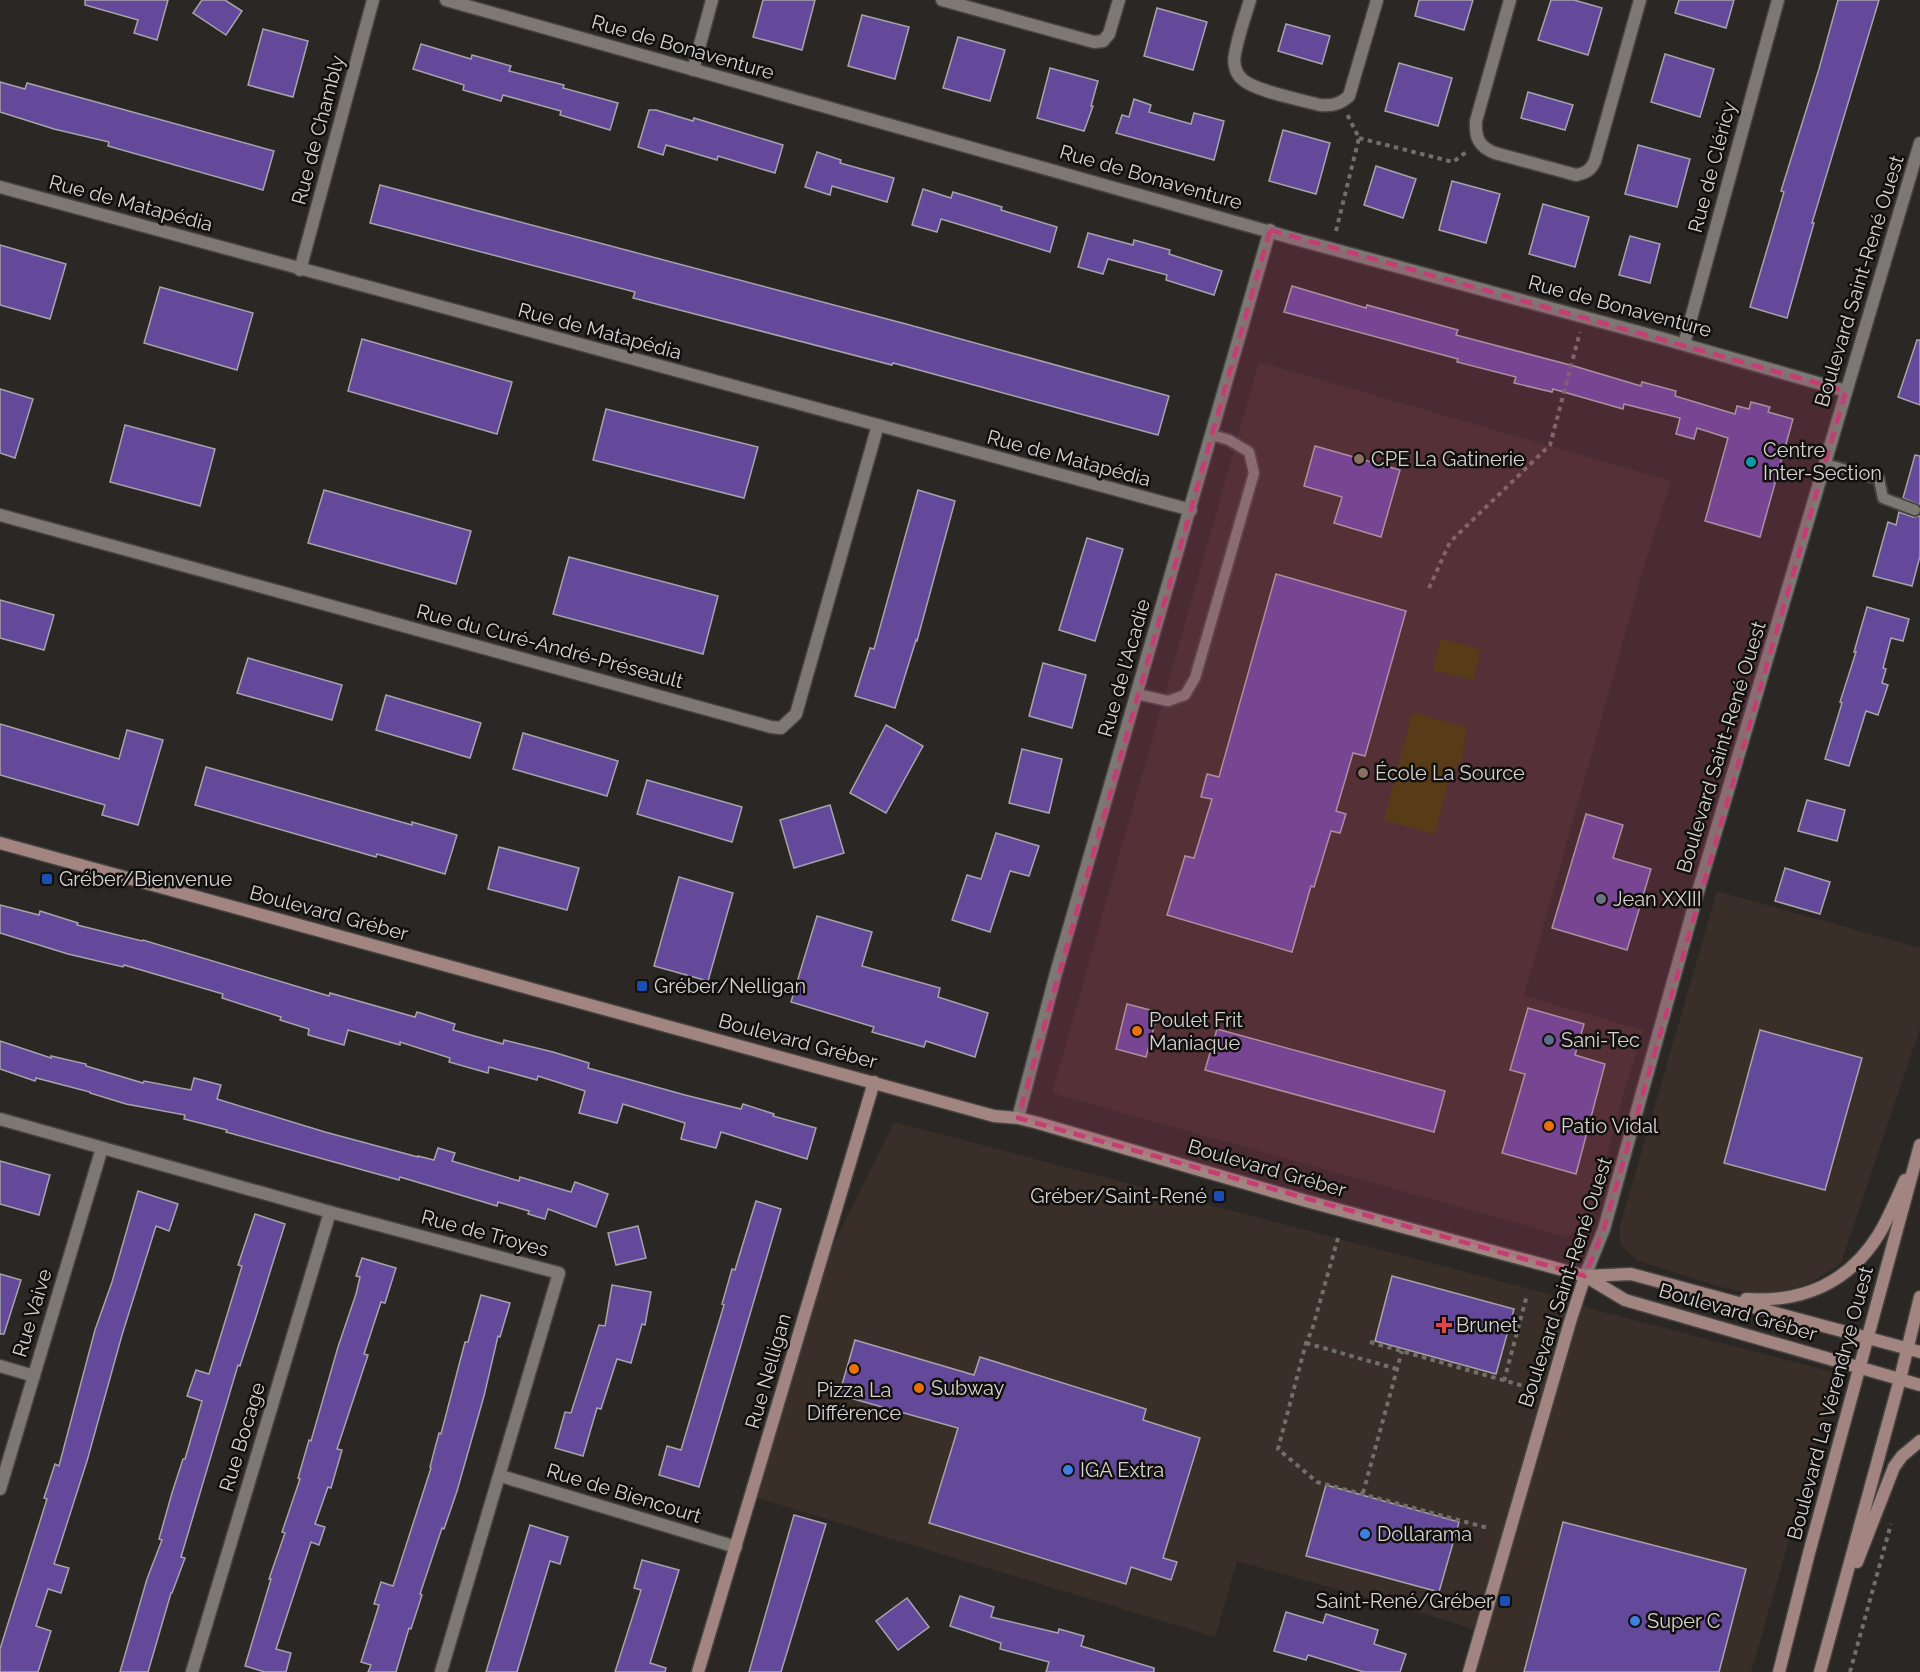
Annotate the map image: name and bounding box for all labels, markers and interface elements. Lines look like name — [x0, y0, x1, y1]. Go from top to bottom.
street label: Rue de Bonaventure — [589, 9, 777, 85]
street label: Rue de Chambly — [286, 52, 350, 207]
street label: Rue de Cléricy — [1683, 99, 1741, 235]
street label: Rue de Bonaventure — [1057, 139, 1245, 215]
street label: Boulevard Saint-René Ouest — [1809, 152, 1909, 410]
street label: Rue de Matapédia — [46, 170, 216, 236]
street label: Rue de Bonaventure — [1526, 270, 1715, 342]
street label: Rue de Matapédia — [515, 298, 685, 364]
street label: Rue de Matapédia — [984, 425, 1154, 491]
place label: Centre Inter-Section — [1763, 438, 1882, 485]
place label: CPE La Gatinerie — [1371, 447, 1525, 471]
marker: CPE La Gatinerie — [1352, 452, 1366, 466]
marker: Centre Inter-Section — [1744, 455, 1758, 469]
street label: Rue de l'Acadie — [1093, 596, 1155, 740]
street label: Rue du Curé-André-Préseault — [414, 599, 686, 693]
street label: Boulevard Saint-René Ouest — [1671, 618, 1771, 876]
place label: École La Source — [1375, 761, 1525, 785]
marker: École La Source — [1356, 766, 1370, 780]
place label: Gréber/Bienvenue — [59, 867, 232, 891]
marker: Gréber/Bienvenue — [40, 872, 54, 886]
street label: Boulevard Gréber — [247, 880, 411, 946]
place label: Jean XXIII — [1613, 887, 1702, 911]
marker: Jean XXIII — [1594, 892, 1608, 906]
place label: Gréber/Nelligan — [654, 974, 806, 998]
marker: Gréber/Nelligan — [635, 979, 649, 993]
street label: Boulevard Gréber — [716, 1008, 880, 1074]
place label: Poulet Frit Maniaque — [1149, 1008, 1243, 1055]
marker: Poulet Frit Maniaque — [1130, 1024, 1144, 1038]
place label: Sani-Tec — [1561, 1028, 1640, 1052]
marker: Sani-Tec — [1542, 1033, 1556, 1047]
place label: Patio Vidal — [1561, 1114, 1659, 1138]
marker: Patio Vidal — [1542, 1119, 1556, 1133]
street label: Boulevard Gréber — [1185, 1134, 1349, 1202]
street label: Boulevard Saint-René Ouest — [1513, 1154, 1617, 1410]
place label: Gréber/Saint-René — [1030, 1184, 1207, 1208]
marker: Gréber/Saint-René — [1212, 1189, 1226, 1203]
street label: Rue de Troyes — [419, 1204, 551, 1262]
street label: Boulevard La Vérendrye Ouest — [1782, 1263, 1878, 1543]
street label: Rue Vaive — [7, 1266, 57, 1360]
street label: Boulevard Gréber — [1656, 1278, 1820, 1346]
street label: Rue Nelligan — [740, 1311, 796, 1431]
place label: Brunet — [1456, 1313, 1519, 1337]
marker: Brunet — [1437, 1318, 1451, 1332]
marker: Pizza La Différence — [847, 1362, 861, 1376]
place label: Subway — [931, 1376, 1005, 1400]
place label: Pizza La Différence — [807, 1378, 901, 1425]
street label: Rue Bocage — [214, 1379, 270, 1494]
marker: Subway — [912, 1381, 926, 1395]
street label: Rue de Biencourt — [544, 1458, 704, 1528]
place label: IGA Extra — [1080, 1458, 1164, 1482]
marker: IGA Extra — [1061, 1463, 1075, 1477]
place label: Dollarama — [1377, 1522, 1472, 1546]
marker: Dollarama — [1358, 1527, 1372, 1541]
place label: Saint-René/Gréber — [1316, 1589, 1493, 1613]
marker: Saint-René/Gréber — [1498, 1594, 1512, 1608]
place label: Super C — [1647, 1609, 1721, 1633]
marker: Super C — [1628, 1614, 1642, 1628]

